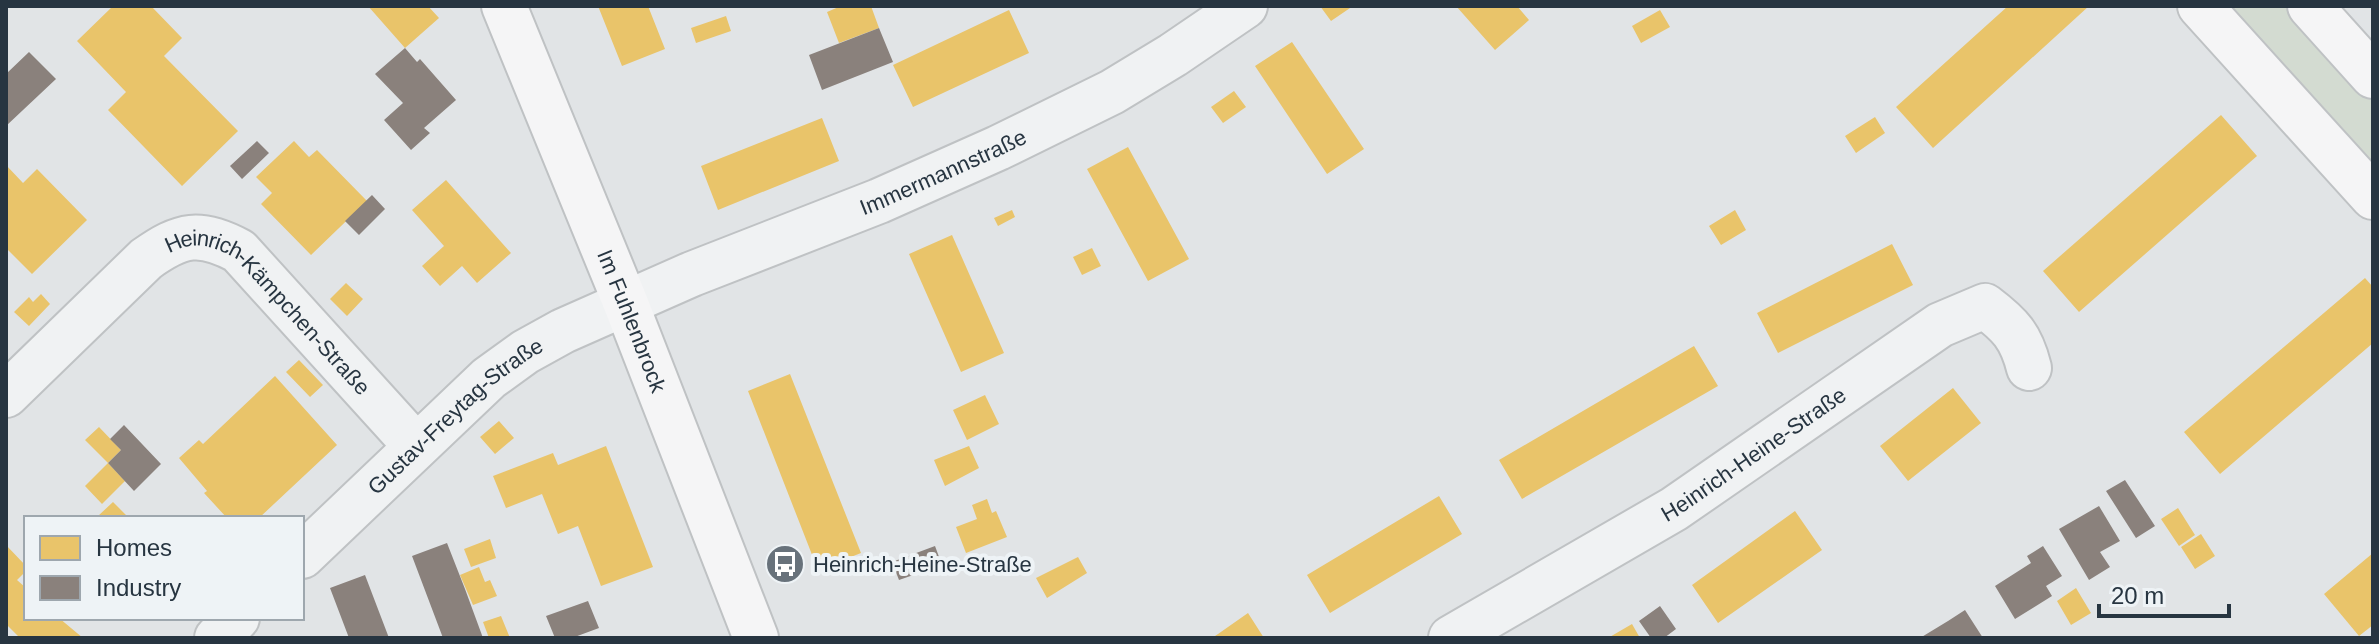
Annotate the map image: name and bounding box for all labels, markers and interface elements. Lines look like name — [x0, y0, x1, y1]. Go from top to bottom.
street label: Immermannstraße — [856, 124, 1031, 220]
street label: Heinrich-Kämpchen-Straße — [161, 225, 375, 400]
street label: Im Fuhlenbrock — [592, 246, 672, 397]
street label: Gustav-Freytag-Straße — [363, 333, 547, 500]
street label: Heinrich-Heine-Straße — [1657, 382, 1851, 527]
legend — [24, 516, 304, 620]
text: Homes — [96, 534, 172, 561]
bus stop icon: Heinrich-Heine-Straße — [764, 543, 806, 585]
place label: Heinrich-Heine-Straße — [813, 552, 1032, 577]
scale bar — [2099, 568, 2229, 618]
text: Industry — [96, 574, 181, 601]
text: 20 m — [2111, 582, 2164, 609]

